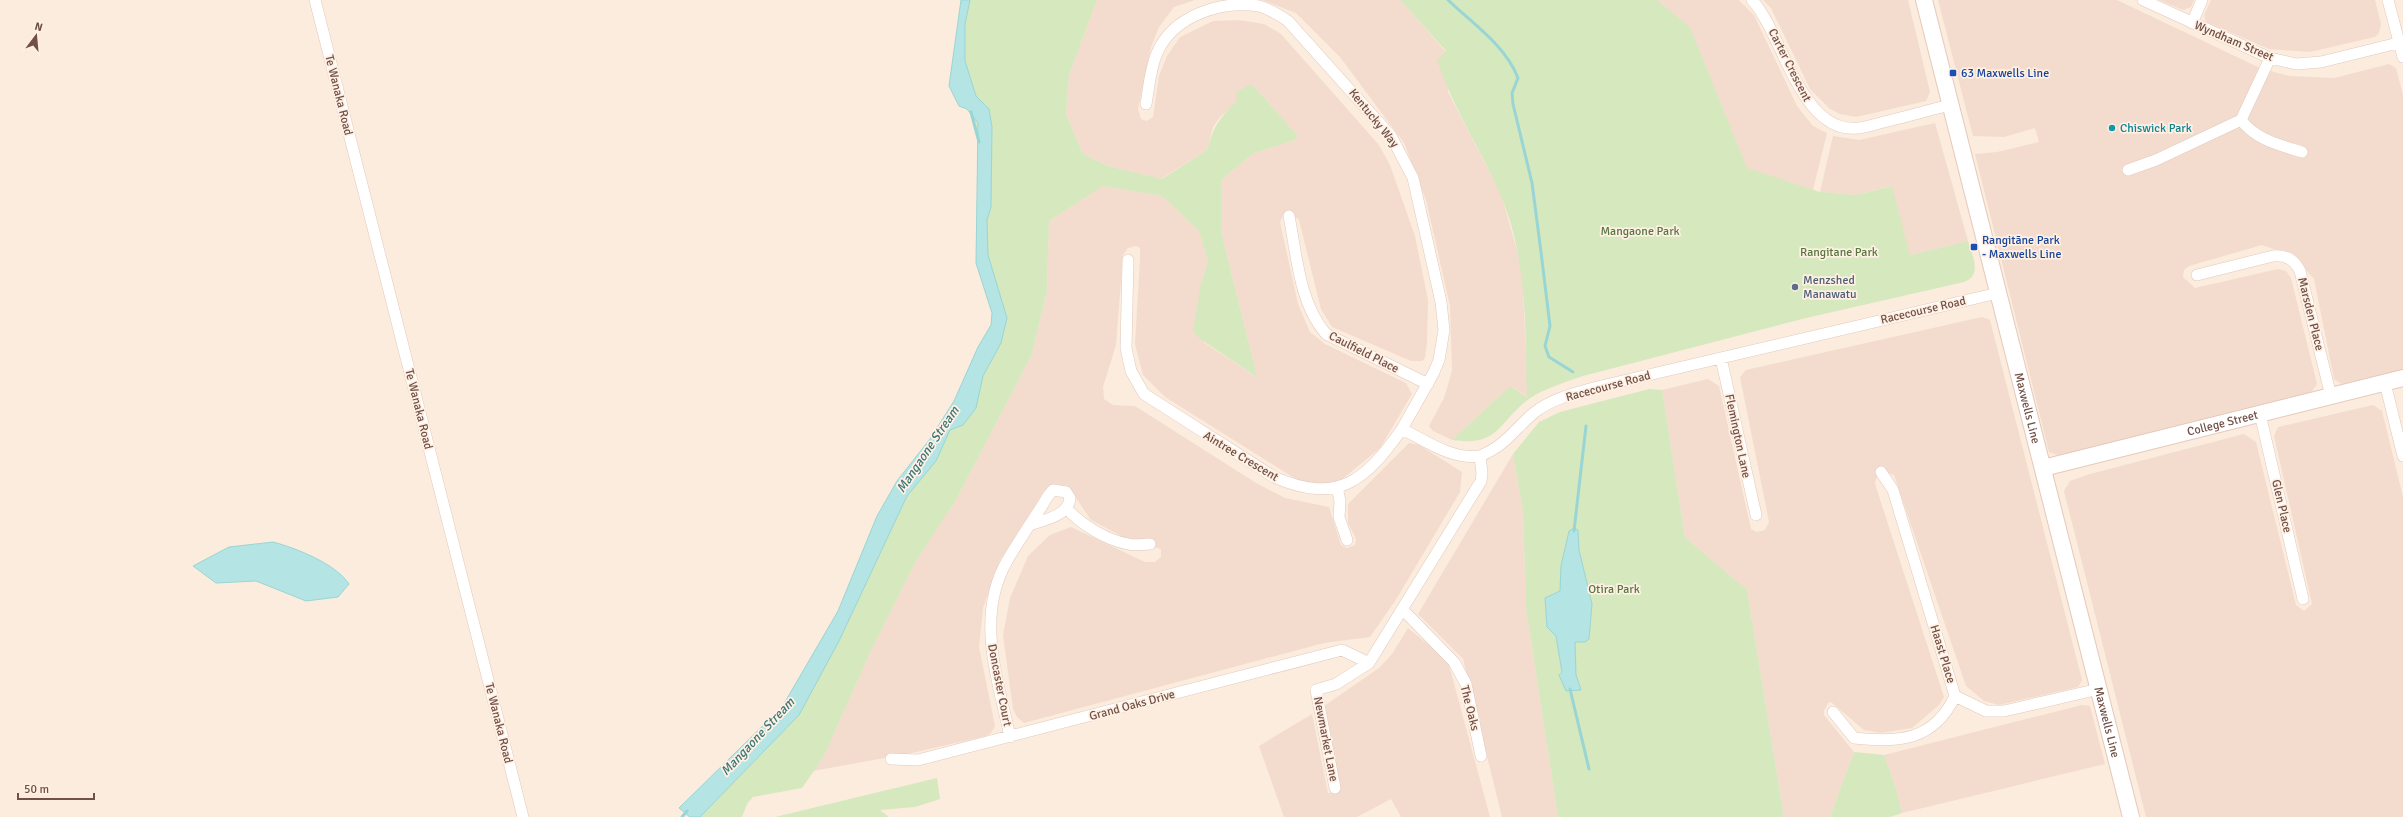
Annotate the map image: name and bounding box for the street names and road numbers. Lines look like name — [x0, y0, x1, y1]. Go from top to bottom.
street label: Wyndham Street — [2192, 18, 2276, 65]
street label: Carter Crescent — [1765, 26, 1814, 104]
street label: Te Wanaka Road — [321, 53, 356, 137]
street label: Kentucky Way — [1345, 86, 1402, 151]
street label: Marsden Place — [2294, 276, 2327, 352]
street label: Racecourse Road — [1879, 293, 1967, 328]
street label: Caulfield Place — [1326, 328, 1401, 377]
street label: Te Wanaka Road — [401, 367, 436, 451]
street label: Racecourse Road — [1564, 368, 1652, 405]
street label: Maxwells Line — [2011, 371, 2043, 445]
street label: Flemington Lane — [1721, 393, 1754, 480]
street label: College Street — [2186, 408, 2260, 440]
street label: Aintree Crescent — [1200, 428, 1281, 485]
street label: Glen Place — [2268, 478, 2295, 534]
street label: Haast Place — [1927, 623, 1959, 685]
street label: Doncaster Court — [984, 643, 1015, 728]
street label: Te Wanaka Road — [481, 681, 516, 765]
street label: The Oaks — [1457, 684, 1482, 732]
street label: Maxwells Line — [2090, 685, 2123, 759]
street label: Grand Oaks Drive — [1088, 687, 1177, 724]
street label: Newmarket Lane — [1310, 695, 1341, 783]

